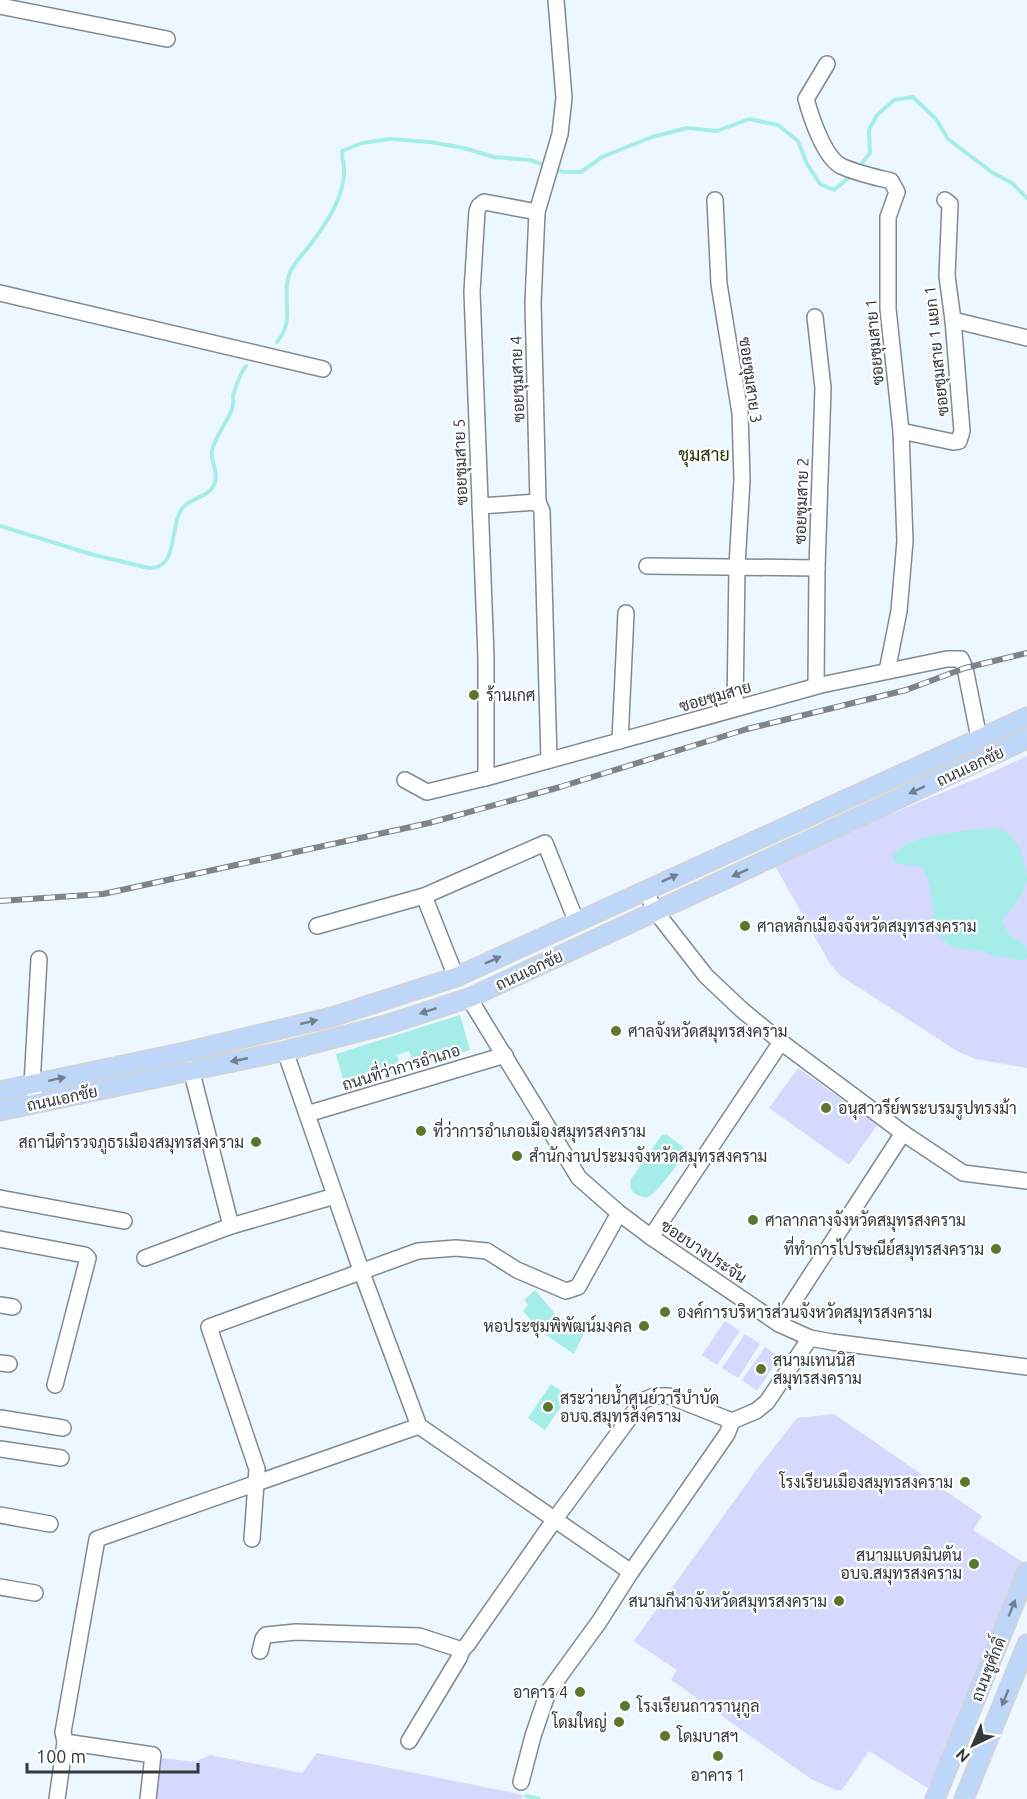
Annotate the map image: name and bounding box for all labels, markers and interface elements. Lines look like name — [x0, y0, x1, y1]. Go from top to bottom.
street label: ซอยชุมสาย 1 แยก 1 — [920, 285, 955, 417]
street label: ซอยชุมสาย 1 — [861, 298, 890, 386]
street label: ซอยชุมสาย 4 — [506, 335, 531, 423]
street label: ซอยชุมสาย 3 — [733, 336, 766, 425]
street label: ซอยชุมสาย 5 — [449, 418, 474, 506]
district label: ชุมสาย — [678, 444, 730, 467]
street label: ซอยชุมสาย 2 — [790, 457, 815, 545]
street label: ซอยชุมสาย — [677, 677, 754, 718]
place label: ร้านเกศ — [486, 685, 536, 704]
marker: ร้านเกศ — [467, 688, 481, 702]
street label: ถนนเอกชัย — [933, 742, 1006, 789]
one-way arrow — [908, 786, 925, 795]
one-way arrow — [732, 868, 749, 877]
one-way arrow — [662, 874, 679, 883]
place label: ศาลหลักเมืองจังหวัดสมุทรสงคราม — [757, 916, 977, 938]
marker: ศาลหลักเมืองจังหวัดสมุทรสงคราม — [738, 919, 752, 933]
street label: ถนนเอกชัย — [492, 946, 565, 993]
one-way arrow — [485, 955, 503, 965]
one-way arrow — [419, 1007, 437, 1016]
one-way arrow — [300, 1017, 318, 1027]
place label: ศาลจังหวัดสมุทรสงคราม — [628, 1021, 788, 1043]
marker: ศาลจังหวัดสมุทรสงคราม — [609, 1024, 623, 1038]
street label: ถนนที่ว่าการอำเภอ — [338, 1036, 462, 1093]
one-way arrow — [229, 1056, 248, 1065]
one-way arrow — [48, 1074, 67, 1083]
street label: ถนนเอกชัย — [25, 1081, 99, 1114]
place label: อนุสาวรีย์พระบรมรูปทรงม้า — [838, 1096, 1017, 1120]
marker: อนุสาวรีย์พระบรมรูปทรงม้า — [819, 1101, 833, 1115]
place label: ที่ว่าการอำเภอเมืองสมุทรสงคราม — [433, 1117, 646, 1143]
marker: ที่ว่าการอำเภอเมืองสมุทรสงคราม — [414, 1124, 428, 1138]
place label: สถานีตำรวจภูธรเมืองสมุทรสงคราม — [19, 1131, 244, 1154]
marker: สถานีตำรวจภูธรเมืองสมุทรสงคราม — [249, 1135, 263, 1149]
place label: สำนักงานประมงจังหวัดสมุทรสงคราม — [529, 1146, 767, 1168]
marker: สำนักงานประมงจังหวัดสมุทรสงคราม — [510, 1149, 524, 1163]
place label: ศาลากลางจังหวัดสมุทรสงคราม — [765, 1210, 966, 1232]
marker: ศาลากลางจังหวัดสมุทรสงคราม — [746, 1213, 760, 1227]
street label: ซอยบางประจัน — [658, 1215, 751, 1286]
place label: ที่ทำการไปรษณีย์สมุทรสงคราม — [784, 1235, 984, 1261]
marker: ที่ทำการไปรษณีย์สมุทรสงคราม — [989, 1242, 1003, 1256]
place label: องค์การบริหารส่วนจังหวัดสมุทรสงคราม — [677, 1300, 932, 1324]
marker: องค์การบริหารส่วนจังหวัดสมุทรสงคราม — [658, 1305, 672, 1319]
place label: หอประชุมพิพัฒน์มงคล — [484, 1314, 632, 1338]
marker: หอประชุมพิพัฒน์มงคล — [637, 1319, 651, 1333]
place label: สนามเทนนิส สมุทรสงคราม — [773, 1351, 862, 1390]
marker: สนามเทนนิส สมุทรสงคราม — [754, 1362, 768, 1376]
place label: สระว่ายน้ำศูนย์วารีบำบัด อบจ.สมุทรสงคราม — [560, 1384, 719, 1428]
marker: สระว่ายน้ำศูนย์วารีบำบัด อบจ.สมุทรสงคราม — [541, 1400, 555, 1414]
place label: โรงเรียนเมืองสมุทรสงคราม — [779, 1471, 953, 1494]
marker: โรงเรียนเมืองสมุทรสงคราม — [958, 1475, 972, 1489]
place label: สนามแบดมินตัน อบจ.สมุทรสงคราม — [841, 1545, 962, 1585]
marker: สนามแบดมินตัน อบจ.สมุทรสงคราม — [967, 1557, 981, 1571]
place label: สนามกีฬาจังหวัดสมุทรสงคราม — [629, 1590, 827, 1613]
marker: สนามกีฬาจังหวัดสมุทรสงคราม — [832, 1594, 846, 1608]
one-way arrow — [1007, 1599, 1017, 1617]
street label: ถนนชูศักดิ์ — [962, 1632, 1012, 1705]
place label: อาคาร 4 — [513, 1683, 568, 1701]
marker: อาคาร 4 — [573, 1685, 587, 1699]
one-way arrow — [1000, 1689, 1010, 1707]
place label: โรงเรียนถาวรานุกูล — [636, 1695, 760, 1718]
marker: โรงเรียนถาวรานุกูล — [618, 1699, 632, 1713]
place label: โดมใหญ่ — [551, 1711, 607, 1732]
marker: โดมใหญ่ — [612, 1715, 626, 1729]
north arrow — [943, 1715, 1003, 1775]
place label: โดมบาสฯ — [676, 1725, 738, 1745]
marker: โดมบาสฯ — [658, 1729, 672, 1743]
scale bar — [27, 1736, 198, 1774]
text: N — [952, 1745, 973, 1766]
text: 100 m — [36, 1746, 86, 1766]
marker: อาคาร 1 — [711, 1749, 725, 1763]
place label: อาคาร 1 — [691, 1766, 746, 1784]

